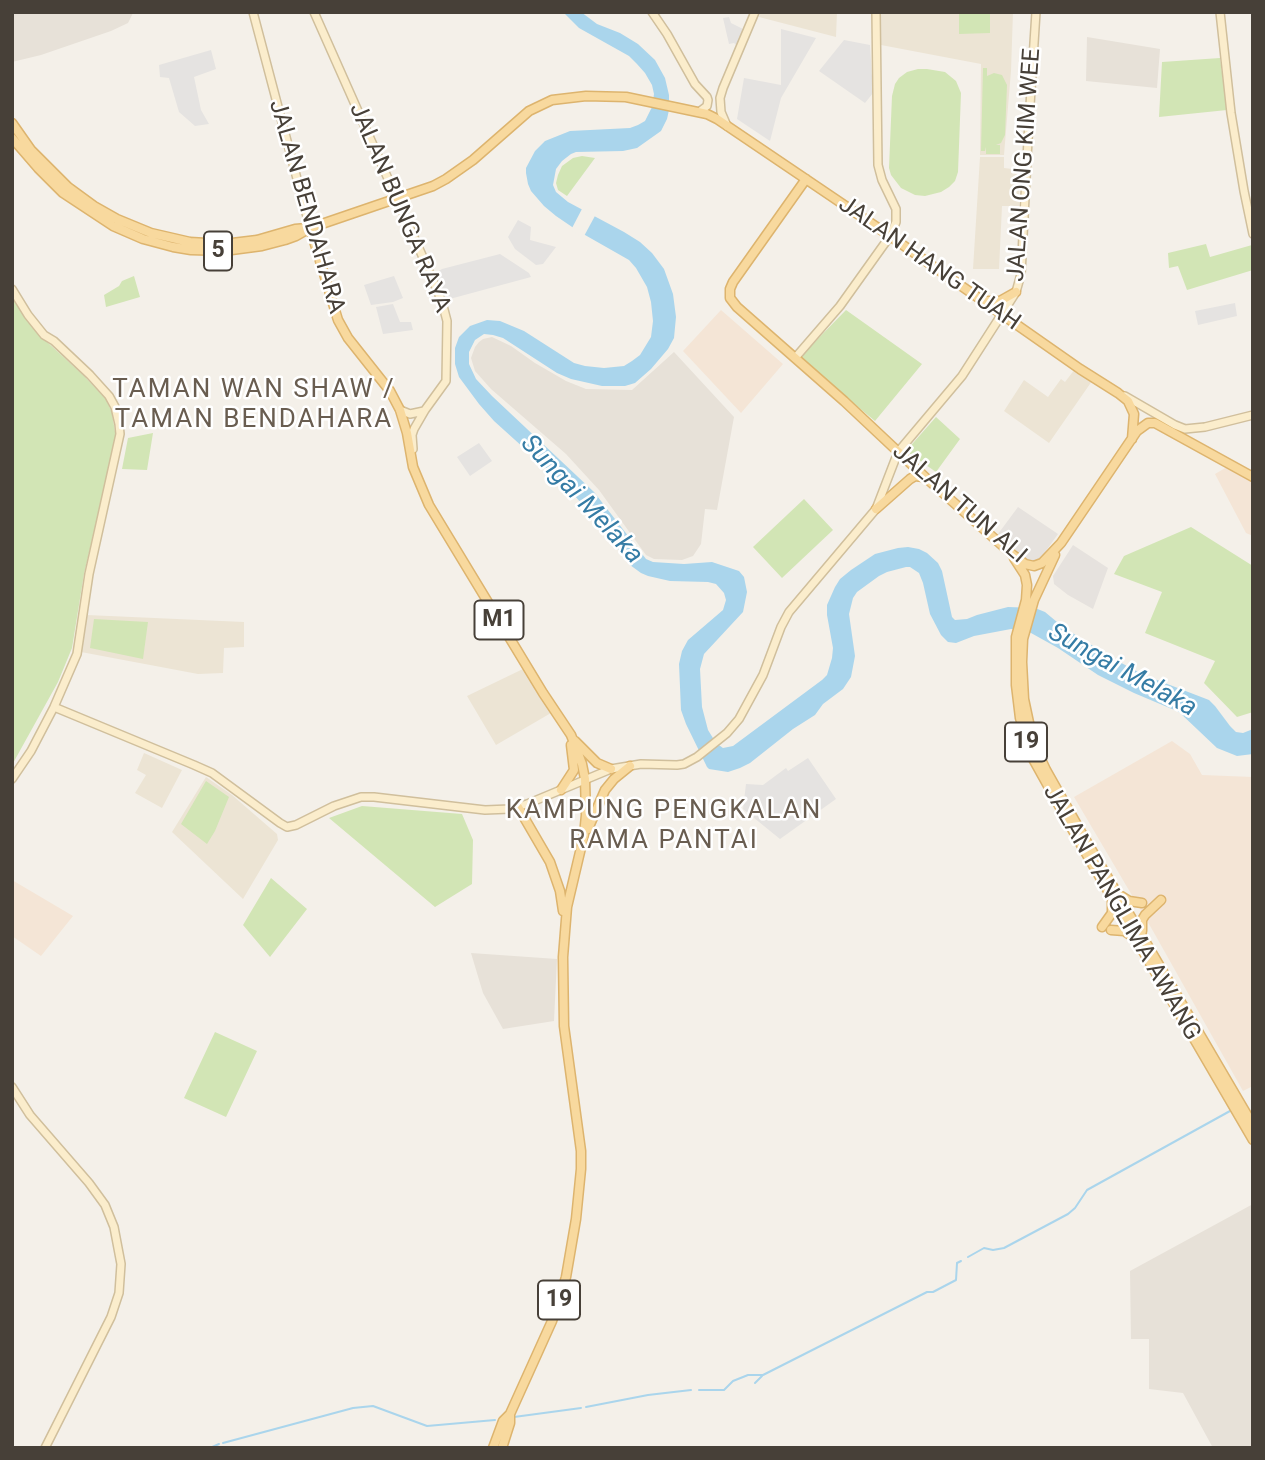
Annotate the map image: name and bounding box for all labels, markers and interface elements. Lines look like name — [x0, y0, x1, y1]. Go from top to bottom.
street label: JALAN ONG KIM WEE — [1002, 48, 1048, 282]
street label: JALAN BENDAHARA — [262, 97, 350, 317]
street label: JALAN BUNGA RAYA — [342, 99, 456, 317]
street label: JALAN HANG TUAH — [833, 190, 1025, 338]
road number: 5 — [204, 232, 232, 270]
district label: TAMAN WAN SHAW / TAMAN BENDAHARA — [114, 374, 394, 436]
water label: Sungai Melaka — [513, 429, 649, 571]
street label: JALAN TUN ALI — [886, 438, 1032, 570]
road number: M1 — [475, 600, 524, 640]
water label: Sungai Melaka — [1042, 617, 1202, 725]
road number: 19 — [1005, 722, 1047, 762]
street label: JALAN PANGLIMA AWANG — [1036, 780, 1206, 1046]
district label: KAMPUNG PENGKALAN RAMA PANTAI — [508, 795, 820, 856]
road number: 19 — [538, 1280, 580, 1320]

